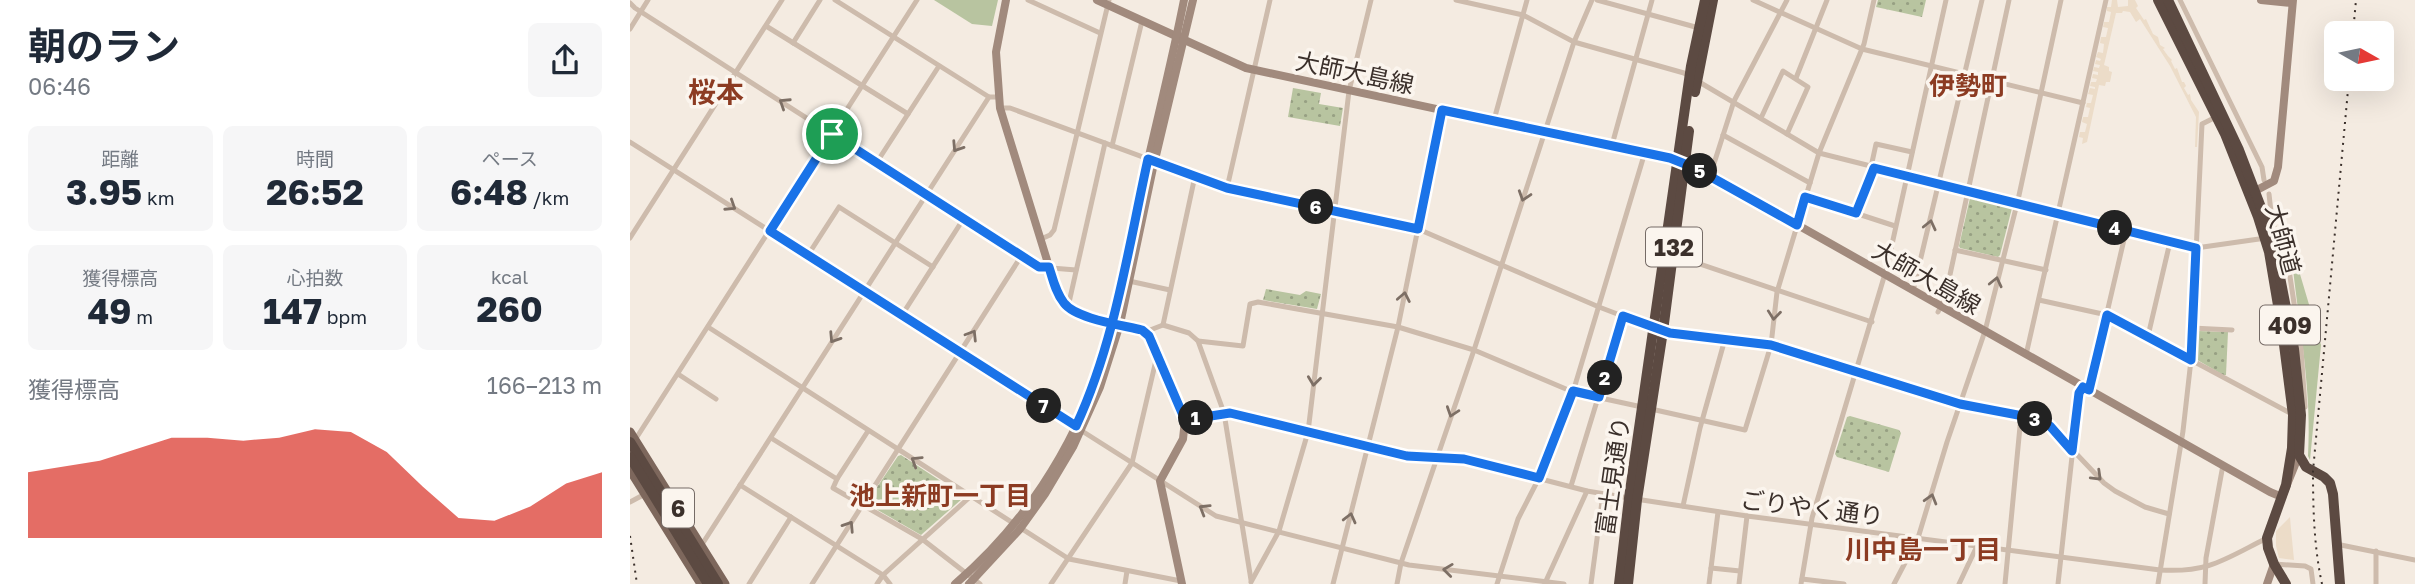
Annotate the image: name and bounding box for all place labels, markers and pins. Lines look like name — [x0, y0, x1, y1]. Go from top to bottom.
pin — [802, 104, 862, 164]
pin: 5 — [1682, 154, 1718, 188]
pin: 6 — [1298, 190, 1334, 224]
pin: 4 — [2098, 210, 2132, 246]
pin: 2 — [1588, 360, 1622, 396]
pin: 7 — [1026, 388, 1062, 424]
pin: 1 — [1178, 400, 1214, 436]
pin: 3 — [2018, 402, 2052, 436]

